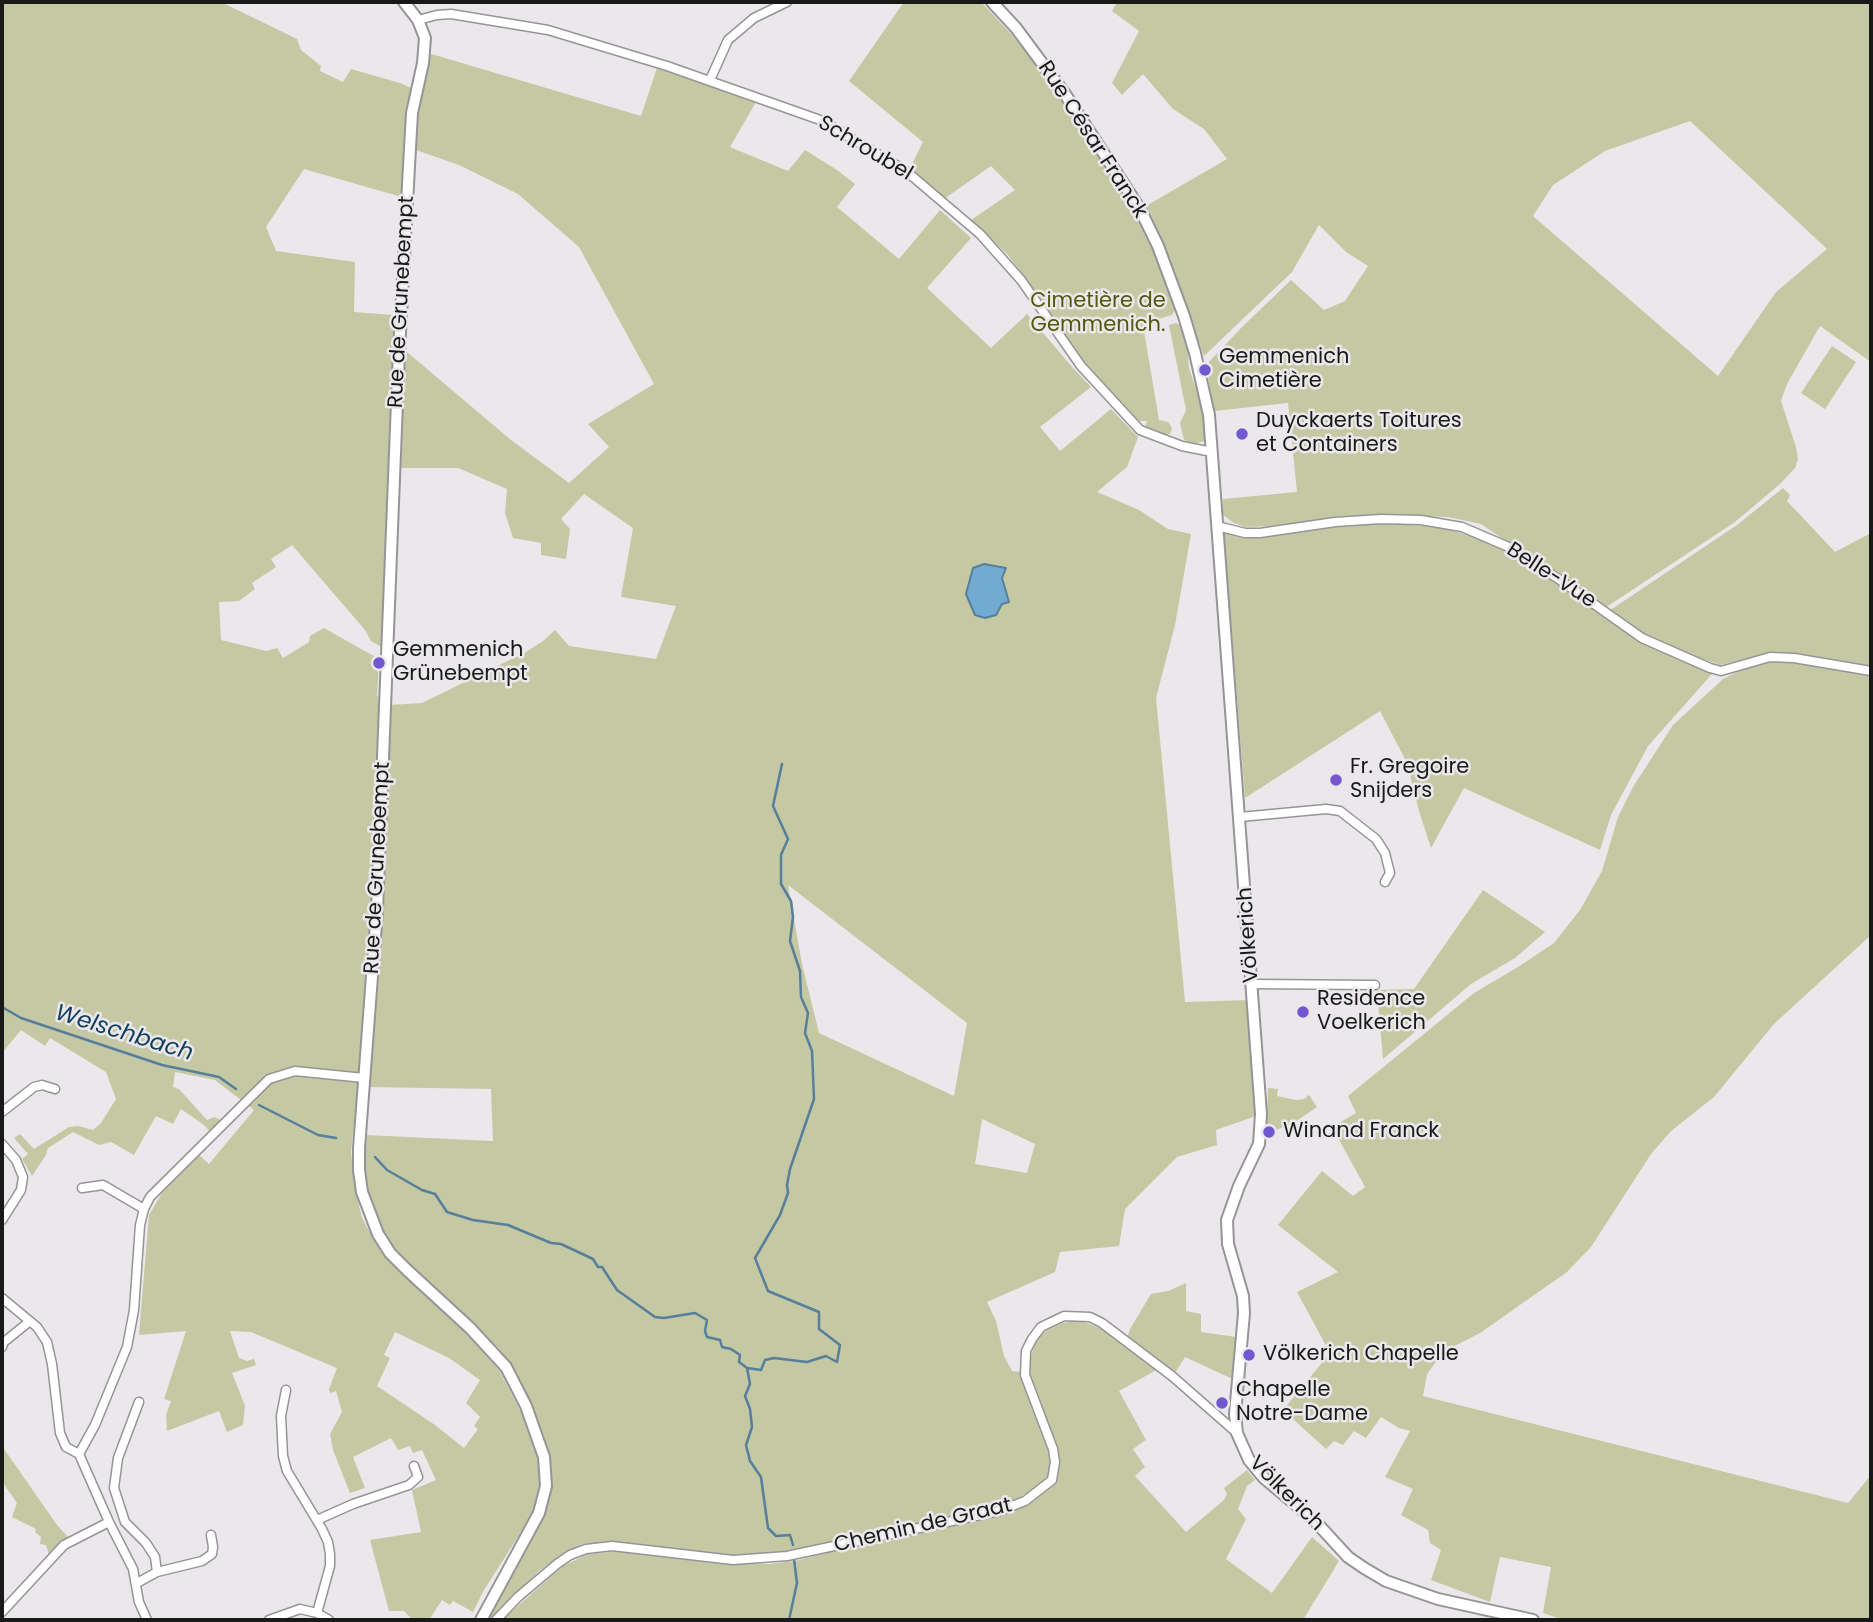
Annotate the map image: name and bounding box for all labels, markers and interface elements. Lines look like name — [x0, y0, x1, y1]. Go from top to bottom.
street label: Rue César Franck — [1032, 57, 1152, 223]
street label: Schroubel — [813, 111, 917, 187]
street label: Rue de Grunebempt — [384, 195, 420, 409]
park label: Cimetière de Gemmenich. — [1030, 289, 1166, 339]
place label: Gemmenich Cimetière — [1219, 345, 1349, 395]
marker: Gemmenich Cimetière — [1197, 362, 1213, 378]
place label: Duyckaerts Toitures et Containers — [1256, 409, 1462, 459]
marker: Duyckaerts Toitures et Containers — [1234, 426, 1250, 442]
street label: Belle-Vue — [1502, 538, 1600, 614]
place label: Gemmenich Grünebempt — [393, 638, 528, 688]
marker: Gemmenich Grünebempt — [371, 655, 387, 671]
place label: Fr. Gregoire Snijders — [1350, 755, 1469, 805]
street label: Rue de Grunebempt — [360, 761, 396, 975]
marker: Fr. Gregoire Snijders — [1328, 772, 1344, 788]
street label: Völkerich — [1233, 886, 1265, 984]
place label: Residence Voelkerich — [1317, 987, 1426, 1037]
water label: Welschbach — [52, 1000, 196, 1068]
marker: Residence Voelkerich — [1295, 1004, 1311, 1020]
place label: Winand Franck — [1283, 1119, 1439, 1145]
marker: Winand Franck — [1261, 1124, 1277, 1140]
place label: Völkerich Chapelle — [1263, 1342, 1459, 1368]
marker: Völkerich Chapelle — [1241, 1347, 1257, 1363]
place label: Chapelle Notre-Dame — [1236, 1378, 1368, 1428]
marker: Chapelle Notre-Dame — [1214, 1395, 1230, 1411]
street label: Völkerich — [1243, 1451, 1329, 1537]
street label: Chemin de Graat — [832, 1493, 1014, 1559]

